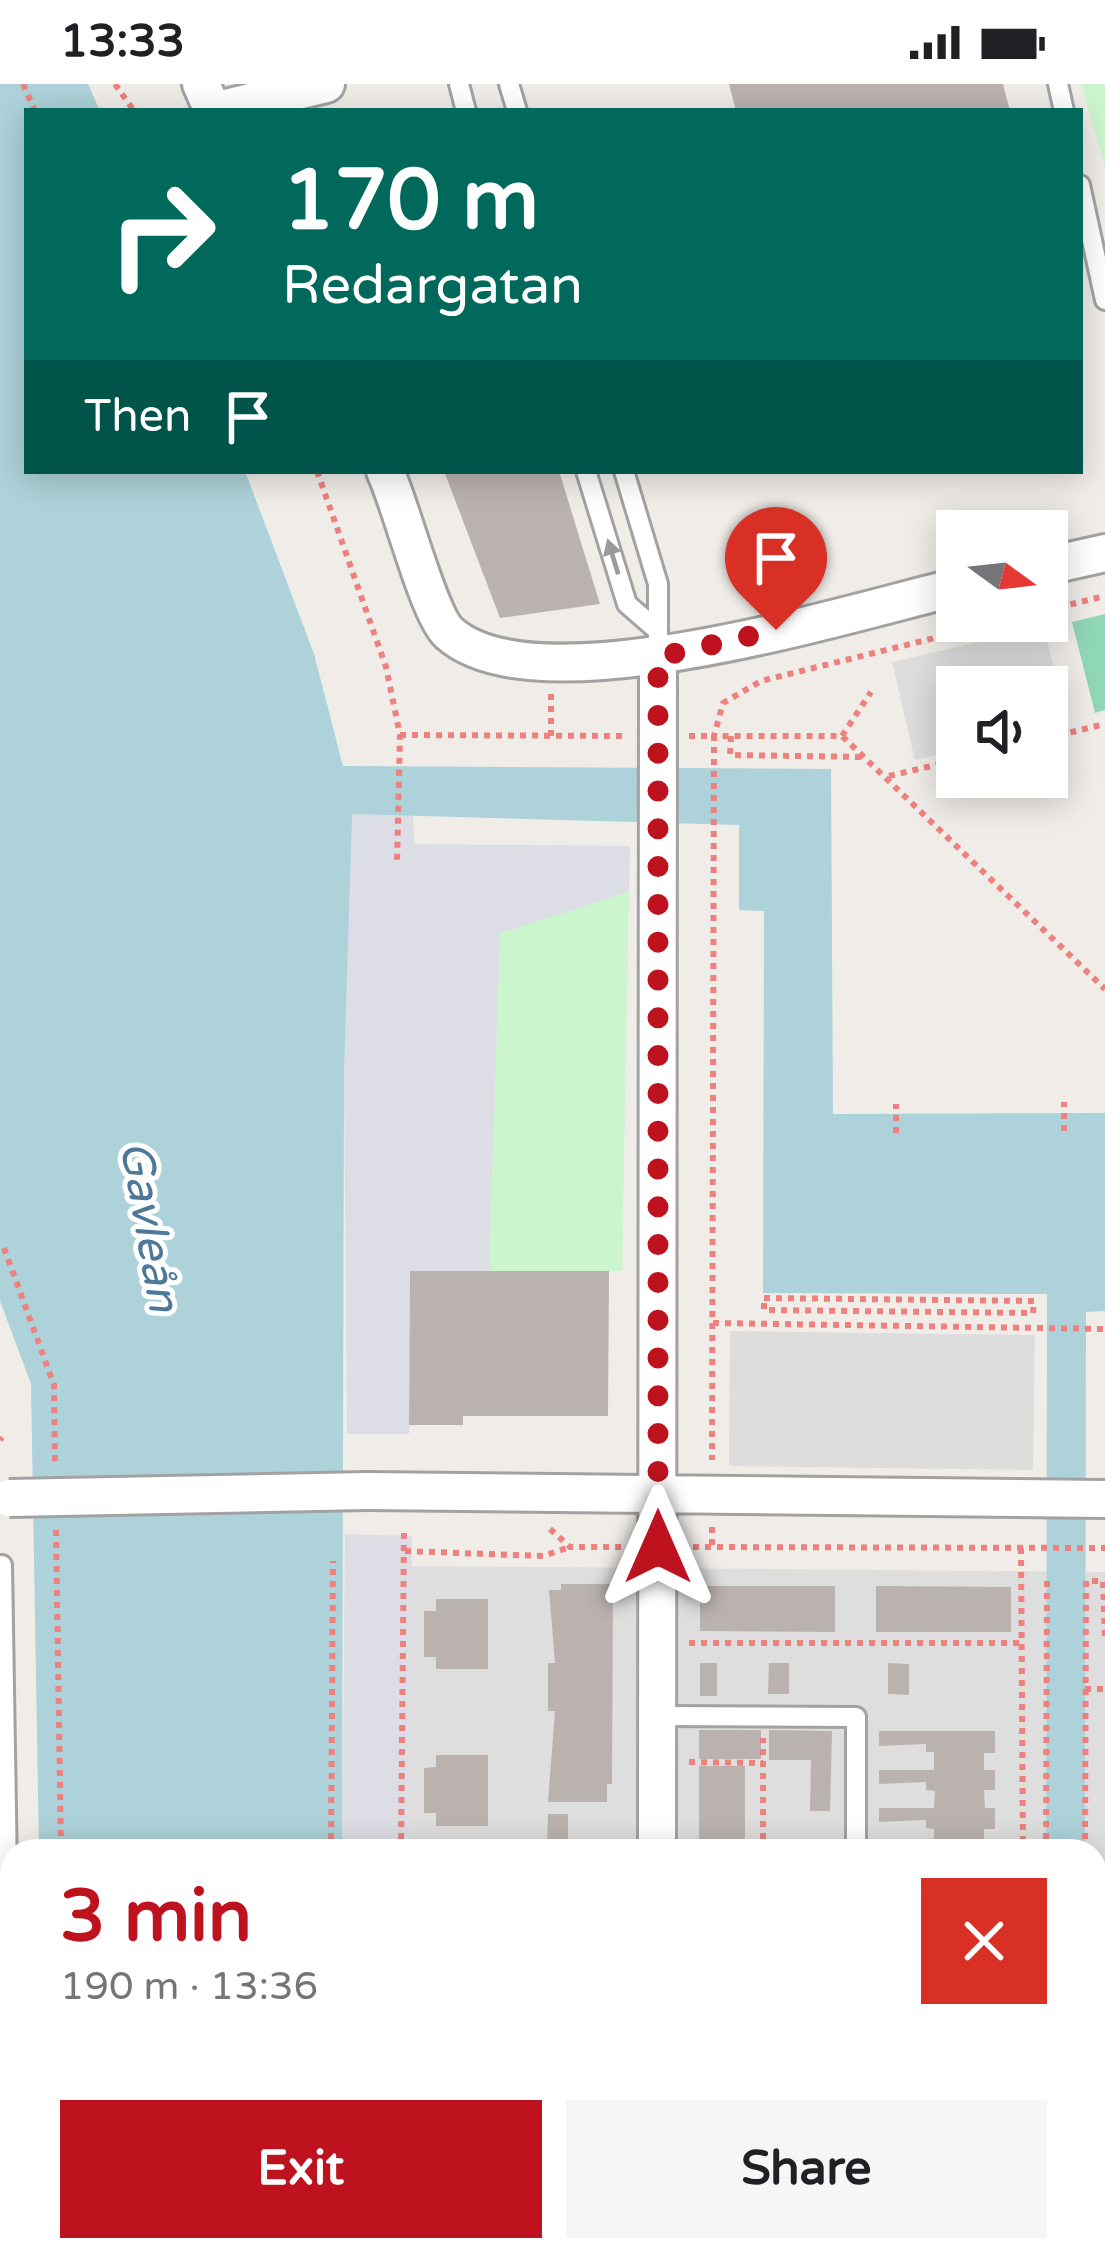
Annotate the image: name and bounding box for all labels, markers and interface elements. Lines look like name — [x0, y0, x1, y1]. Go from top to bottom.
text: 13:33 — [60, 15, 185, 69]
text: 170 m — [282, 151, 539, 252]
icon: right — [84, 156, 240, 312]
text: Redargatan — [282, 253, 583, 318]
icon: arrive — [215, 384, 281, 450]
text: Then — [84, 390, 191, 444]
pin — [725, 507, 827, 630]
north arrow — [936, 510, 1068, 642]
map controls — [936, 510, 1068, 798]
icon: arrive — [743, 525, 809, 591]
one-way arrow — [603, 538, 621, 575]
button: sound — [936, 666, 1068, 798]
water label: Gavleån — [107, 1137, 191, 1317]
position arrow — [595, 1484, 721, 1610]
text: 3 min — [60, 1874, 252, 1961]
button: close — [921, 1878, 1047, 2004]
text: 190 m · 13:36 — [60, 1963, 318, 2010]
button: Exit — [60, 2100, 542, 2238]
button: Share — [566, 2100, 1047, 2238]

